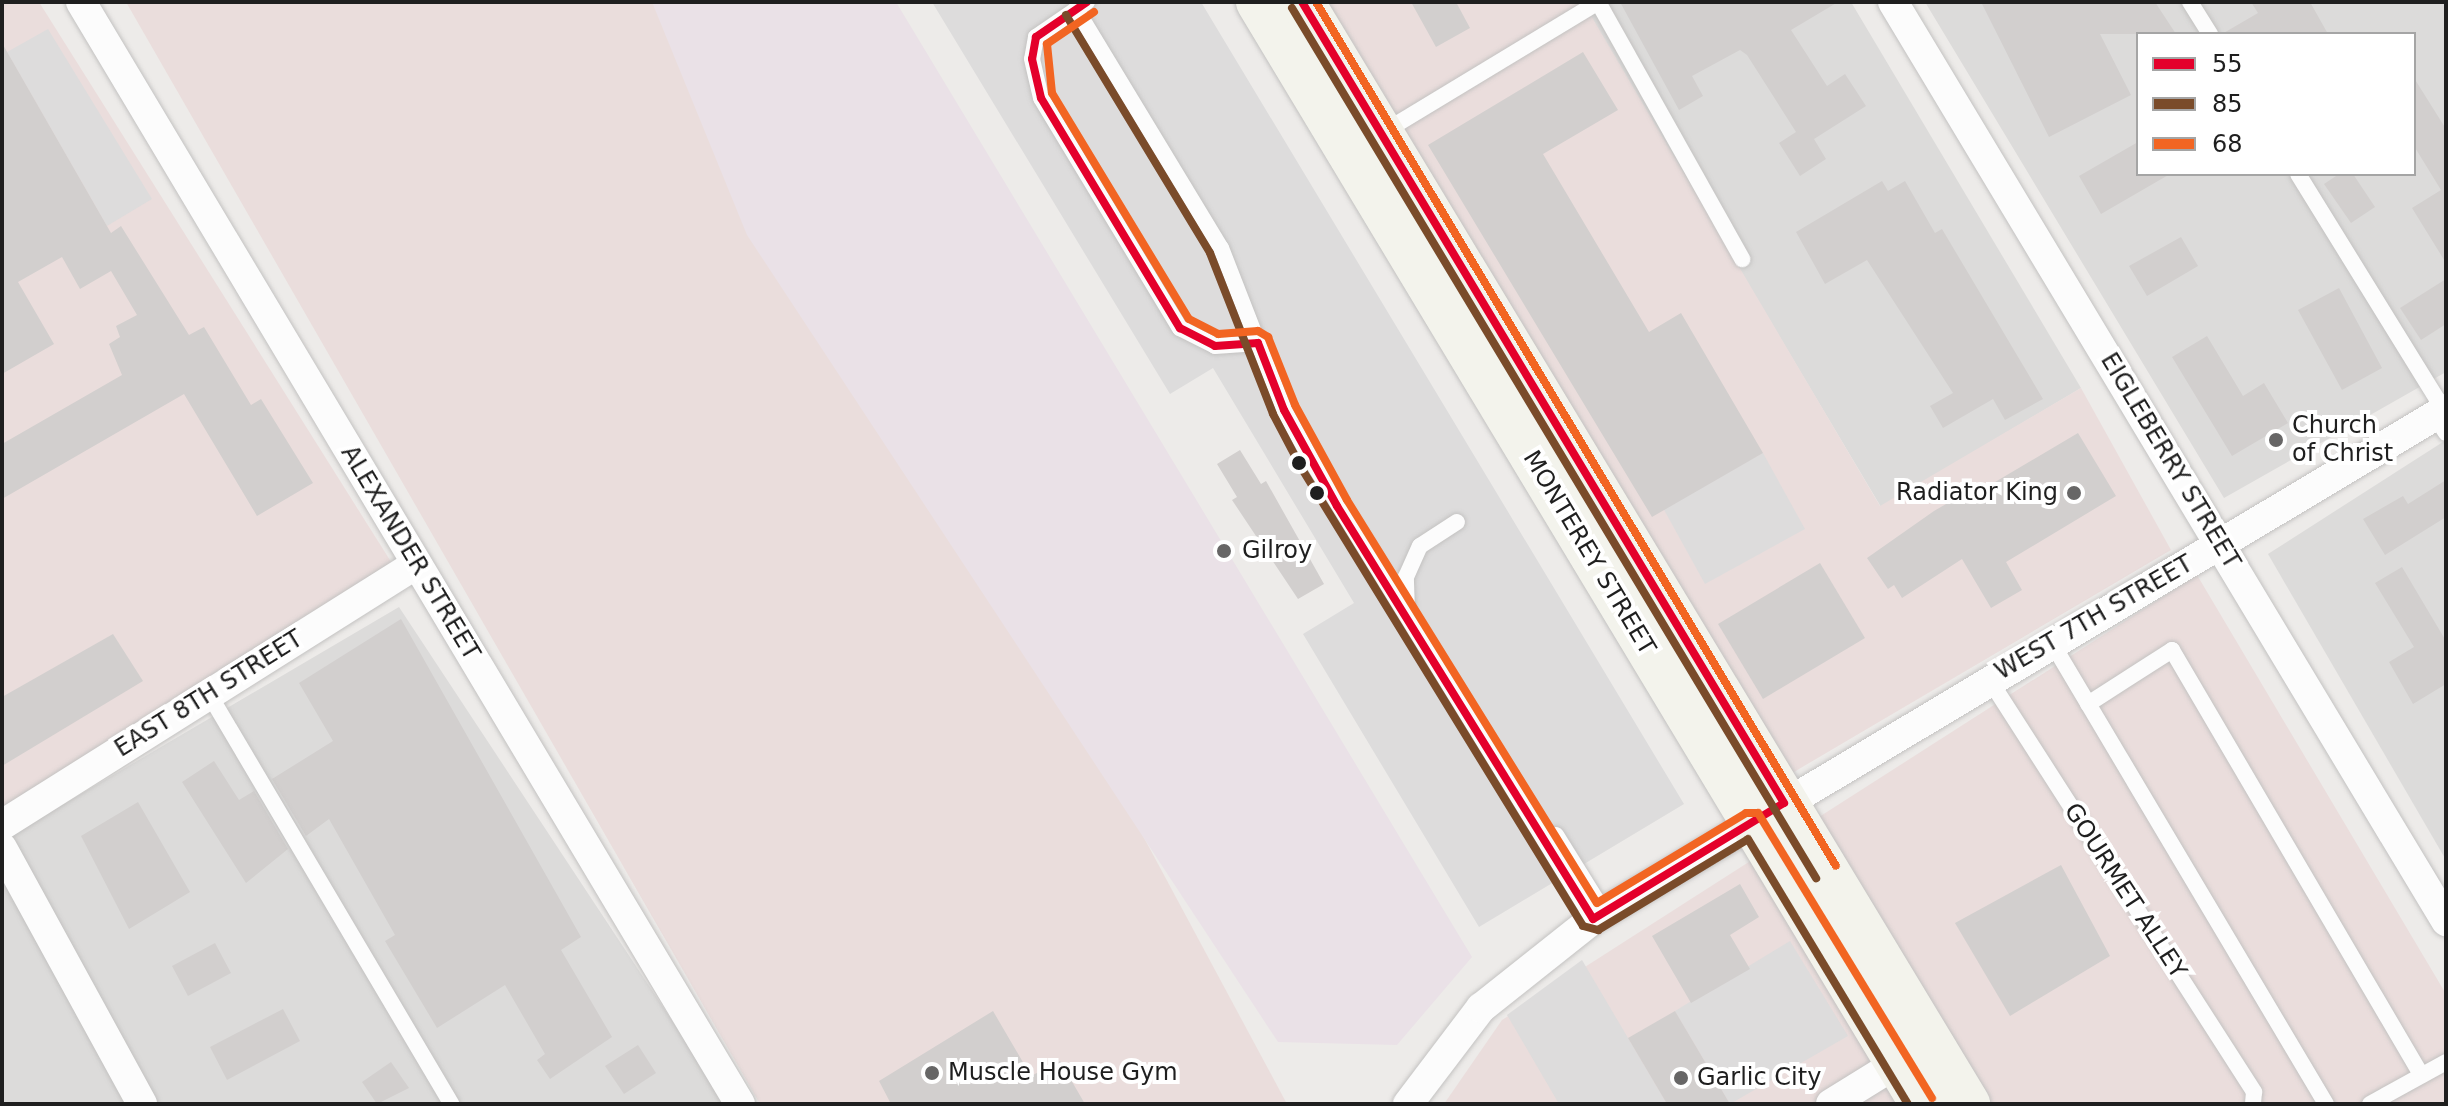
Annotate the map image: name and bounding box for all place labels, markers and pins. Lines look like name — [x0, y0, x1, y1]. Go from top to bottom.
place label: Church of Christ — [2292, 412, 2393, 468]
marker: Church of Christ — [2267, 431, 2285, 449]
unlabelled marker — [1291, 455, 1307, 471]
place label: Radiator King — [1896, 479, 2058, 507]
marker: Radiator King — [2065, 484, 2083, 502]
unlabelled marker — [1309, 485, 1325, 501]
place label: Gilroy — [1242, 537, 1312, 565]
marker: Gilroy — [1213, 540, 1235, 562]
place label: Muscle House Gym — [948, 1059, 1178, 1087]
marker: Muscle House Gym — [923, 1064, 941, 1082]
place label: Garlic City — [1697, 1064, 1821, 1092]
marker: Garlic City — [1672, 1069, 1690, 1087]

